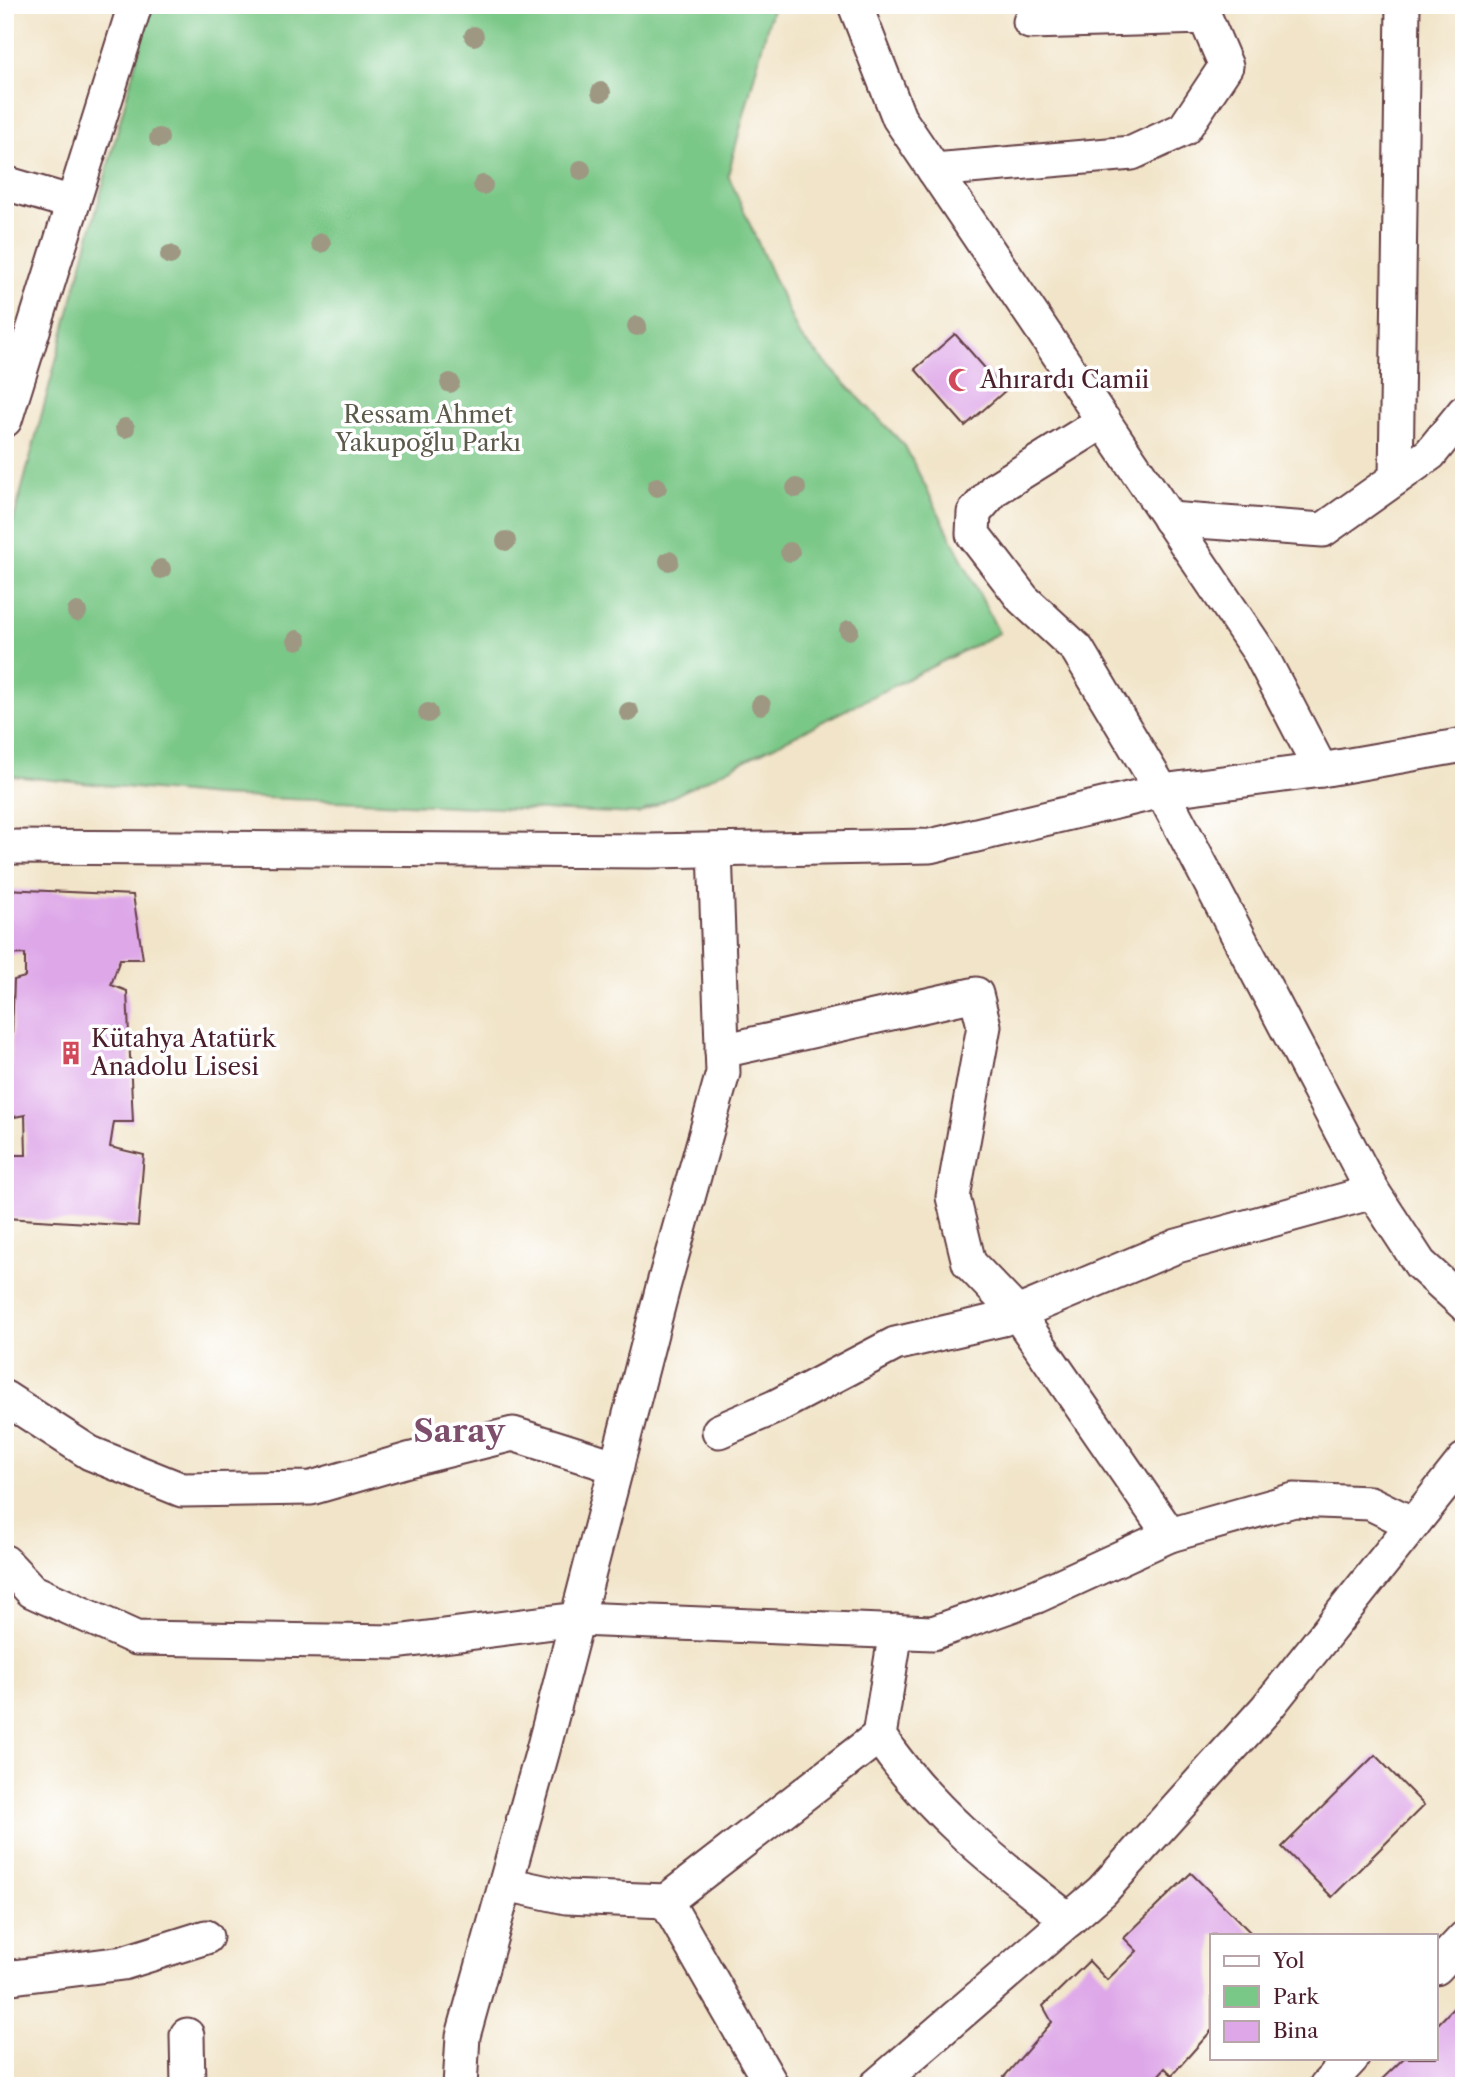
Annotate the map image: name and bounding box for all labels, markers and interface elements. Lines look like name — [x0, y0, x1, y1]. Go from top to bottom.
place label: Ahırardı Camii — [979, 365, 1149, 394]
mosque icon: Ahırardı Camii — [946, 366, 974, 394]
park label: Ressam Ahmet Yakupoğlu Parkı — [334, 400, 521, 457]
place label: Kütahya Atatürk Anadolu Lisesi — [90, 1024, 277, 1081]
building icon: Kütahya Atatürk Anadolu Lisesi — [57, 1039, 85, 1067]
district label: Saray — [413, 1411, 506, 1450]
legend — [1210, 1934, 1438, 2060]
text: Yol — [1272, 1948, 1305, 1973]
text: Park — [1273, 1984, 1319, 2009]
text: Bina — [1273, 2018, 1319, 2043]

